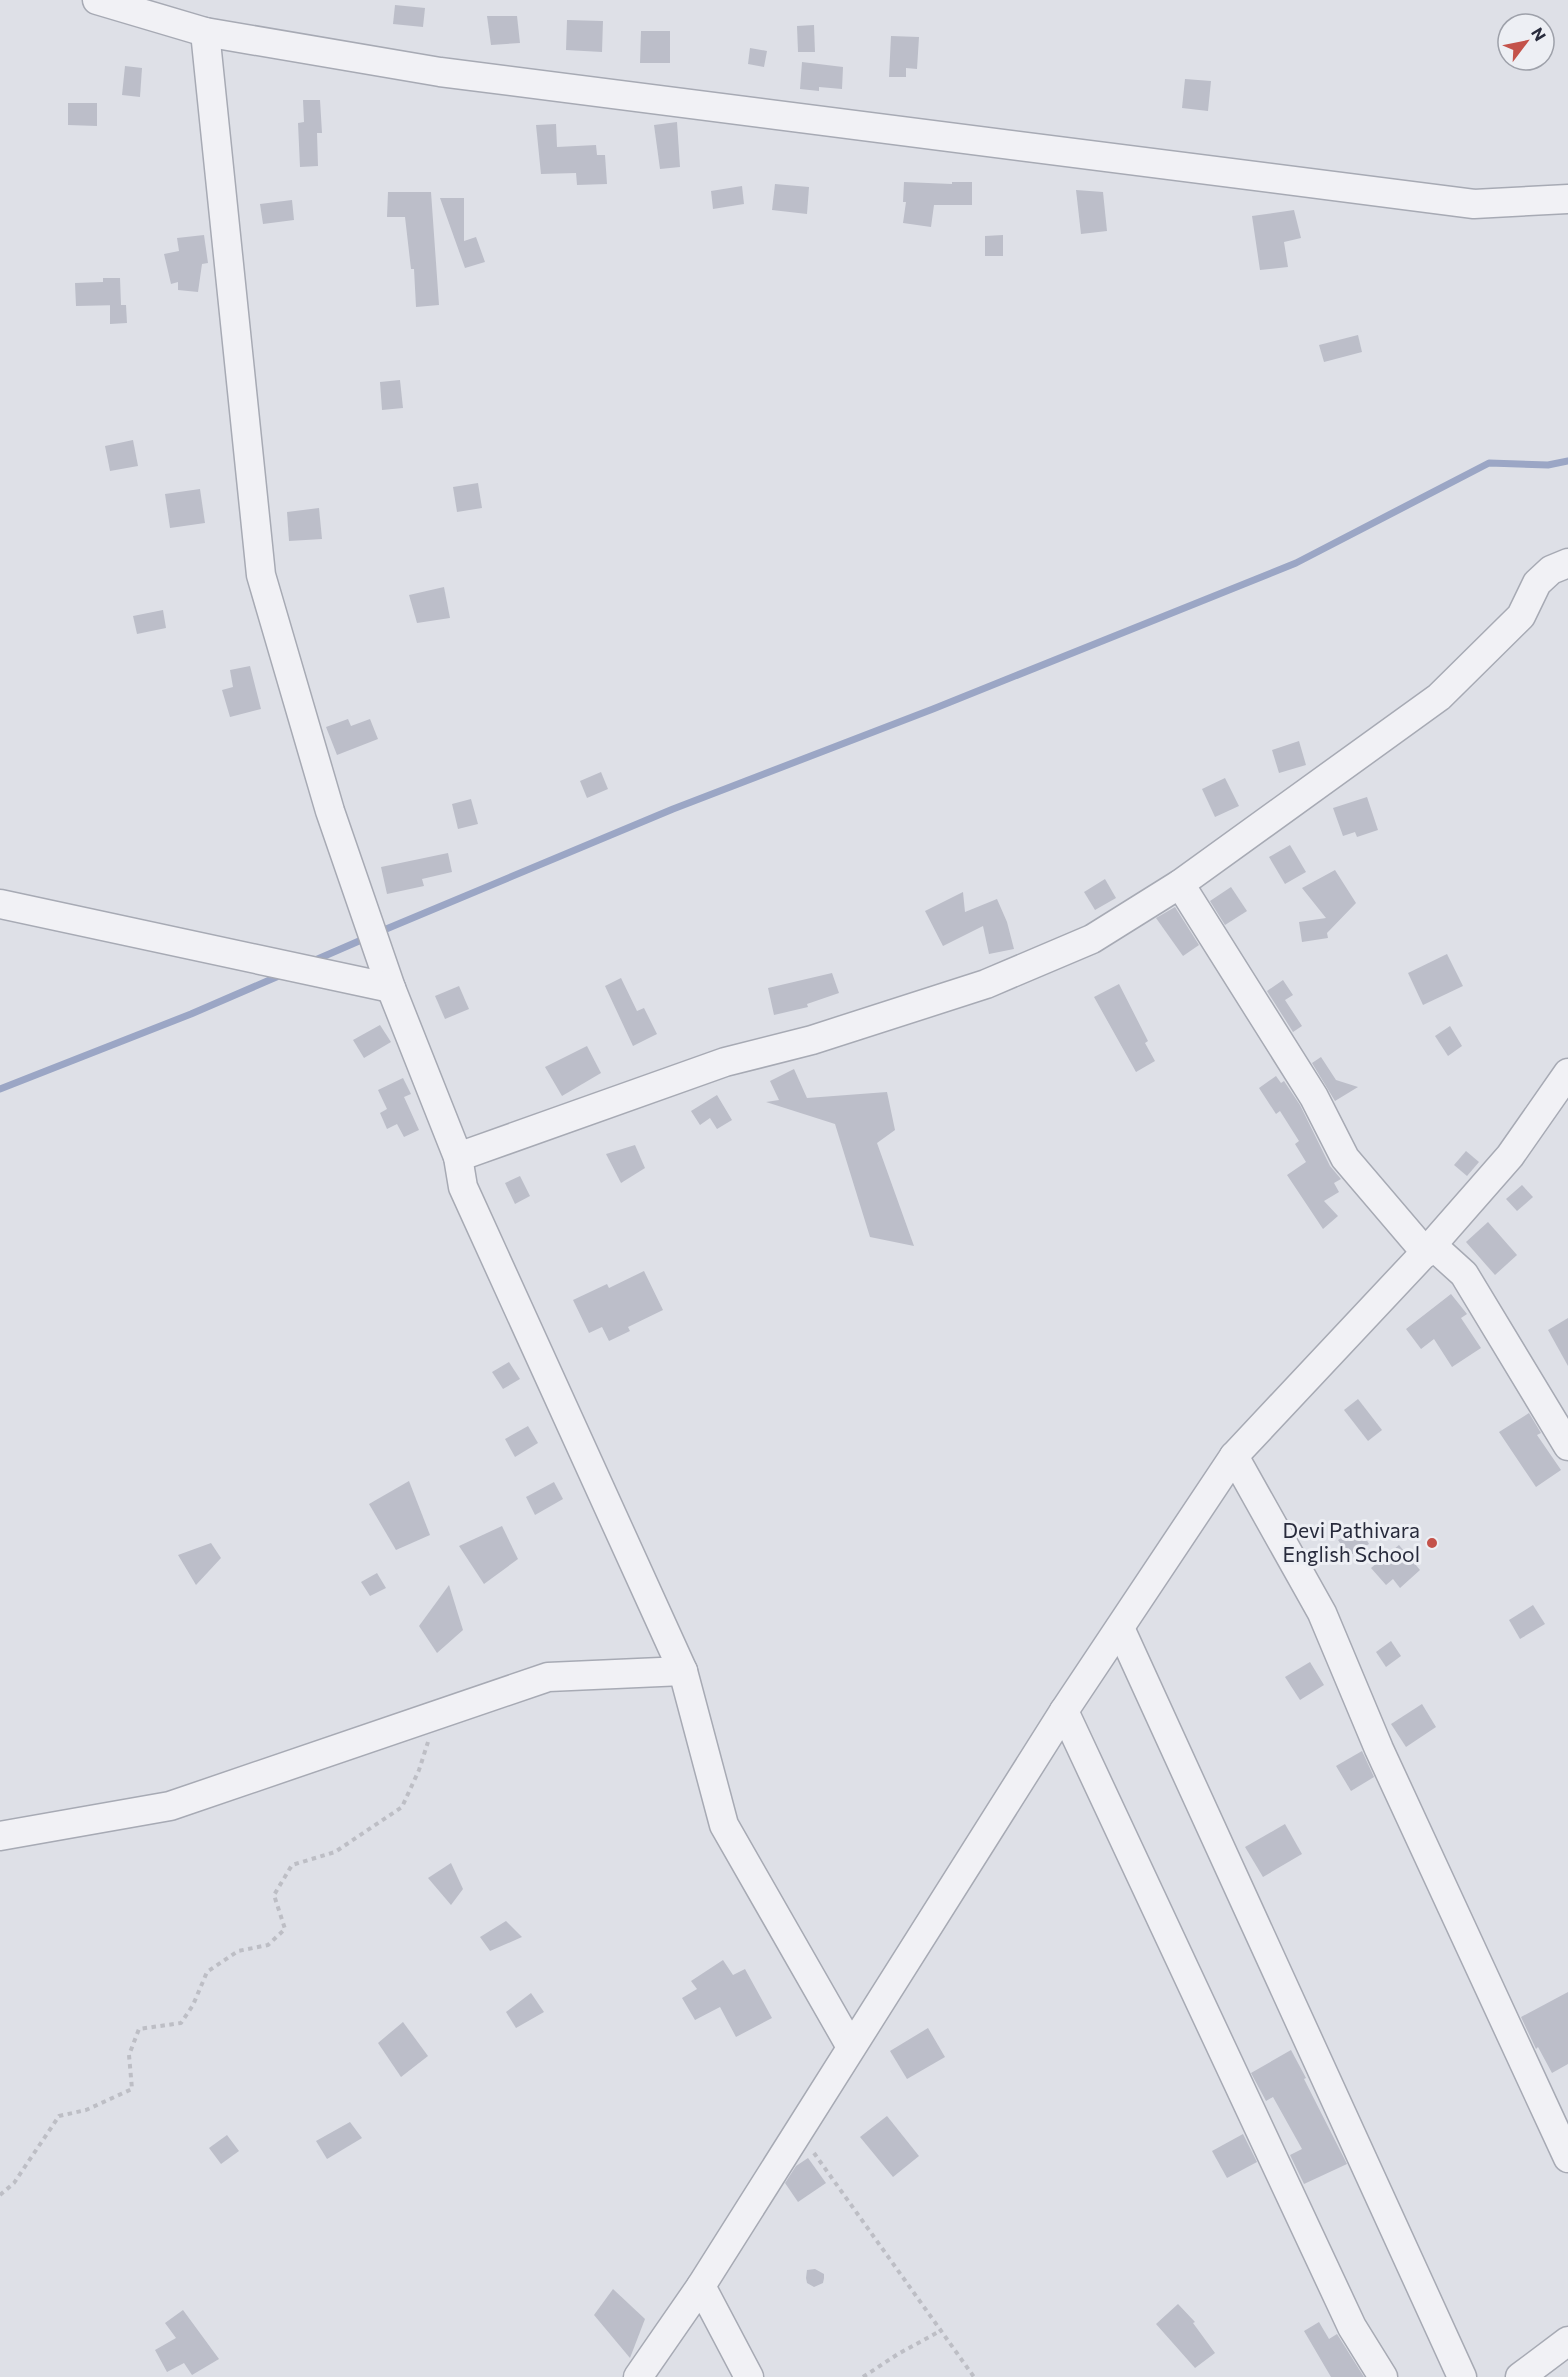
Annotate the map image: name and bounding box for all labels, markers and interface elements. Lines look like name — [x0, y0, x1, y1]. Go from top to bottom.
north arrow — [1496, 12, 1556, 72]
text: N — [1528, 24, 1550, 44]
place label: Devi Pathivara English School — [1283, 1517, 1420, 1566]
marker: Devi Pathivara English School — [1425, 1536, 1439, 1550]

